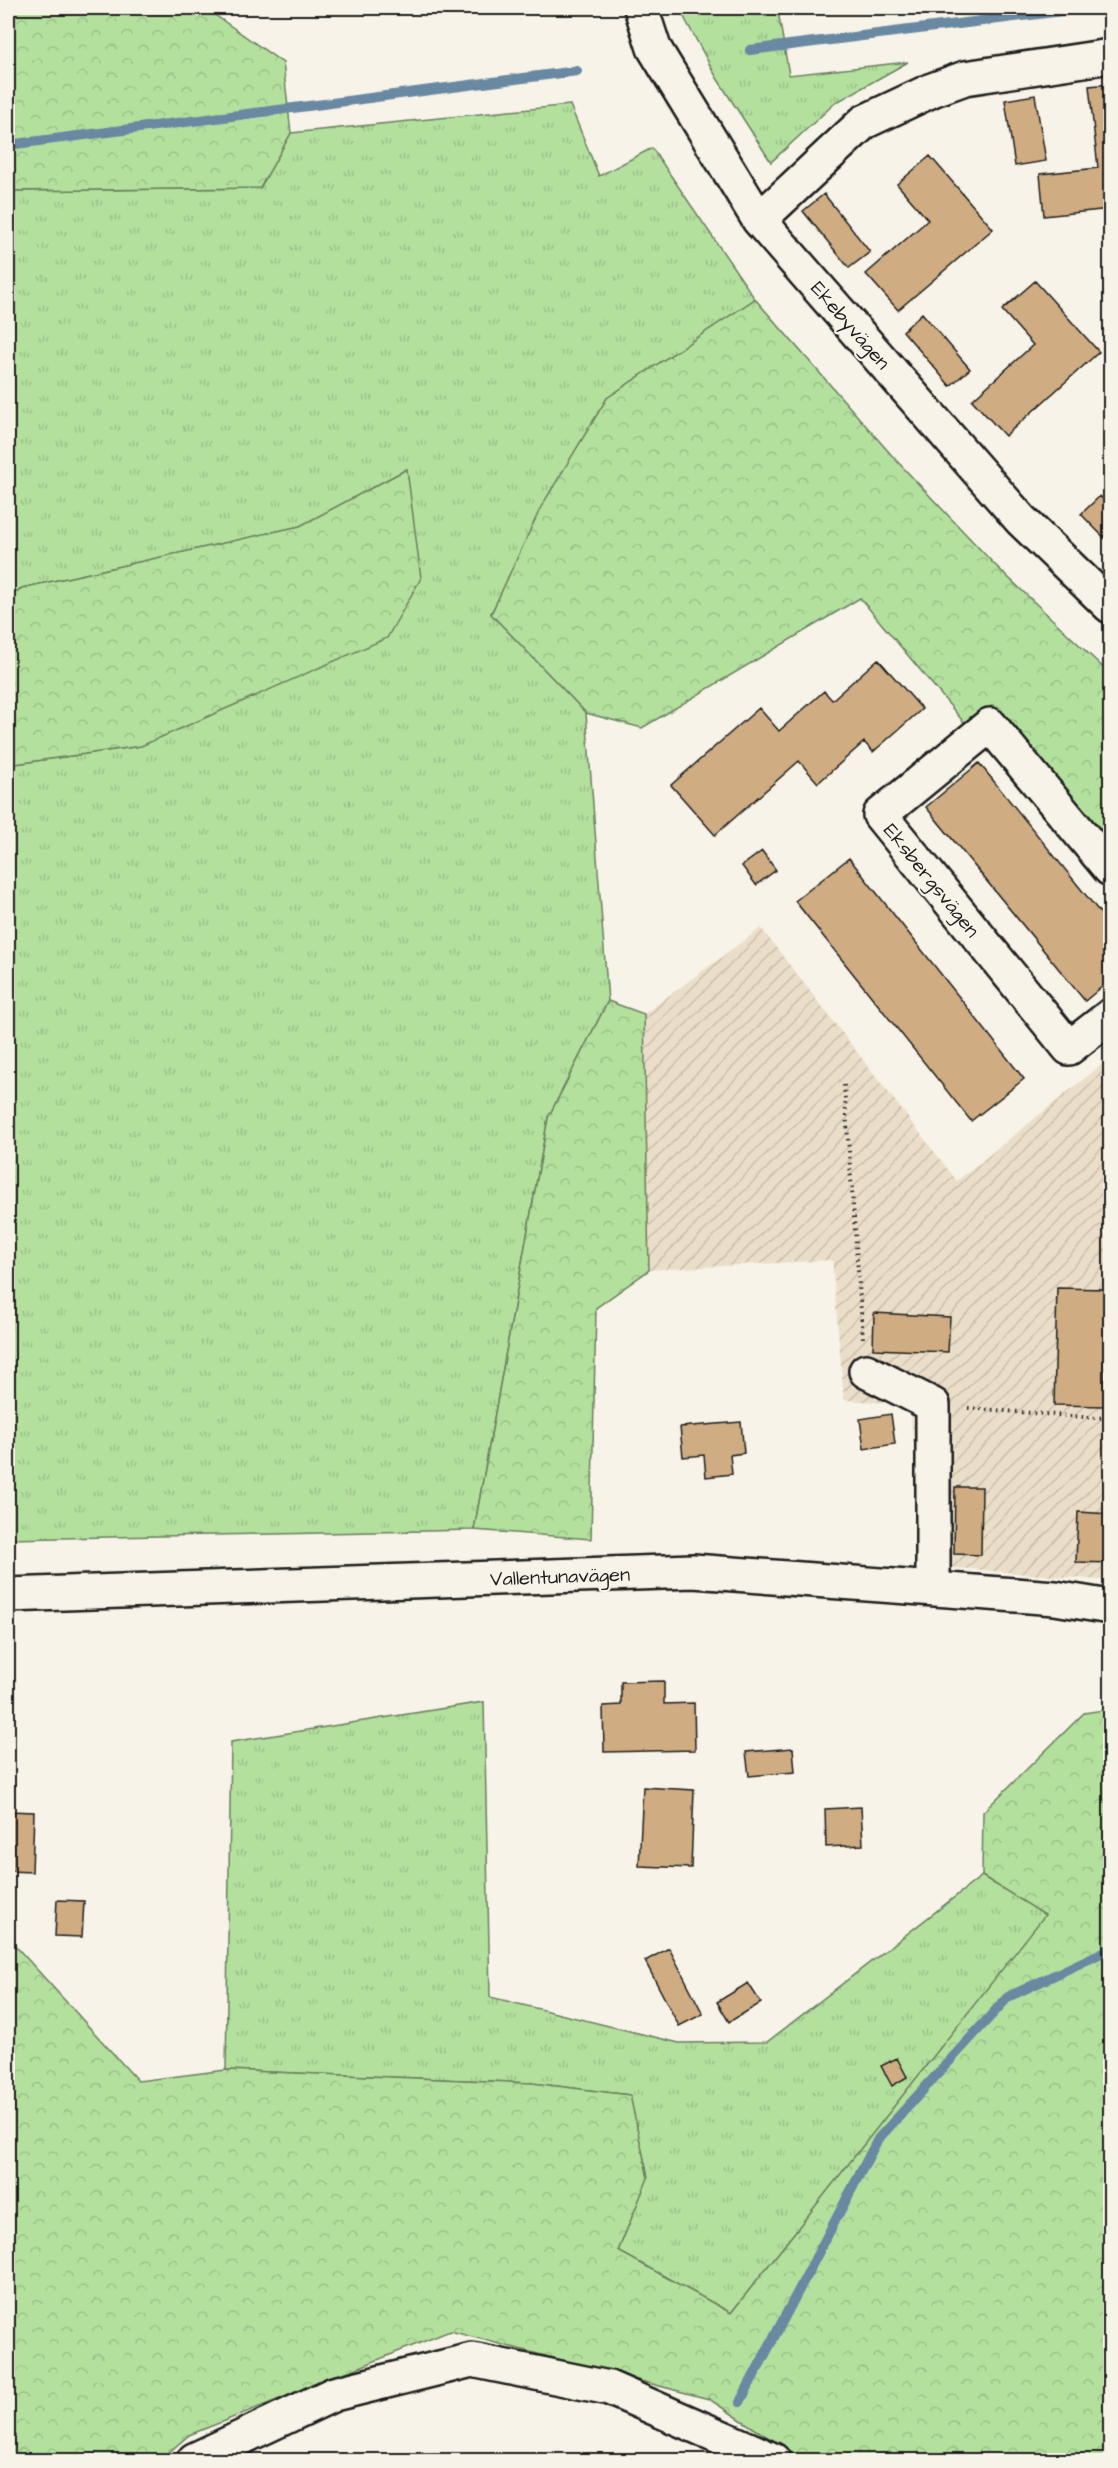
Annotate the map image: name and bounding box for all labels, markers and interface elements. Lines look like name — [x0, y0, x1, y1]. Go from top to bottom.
street label: Ekebyvägen — [803, 275, 897, 377]
street label: Eksbergsvägen — [876, 818, 986, 944]
street label: Vallentunavägen — [490, 1561, 630, 1594]

